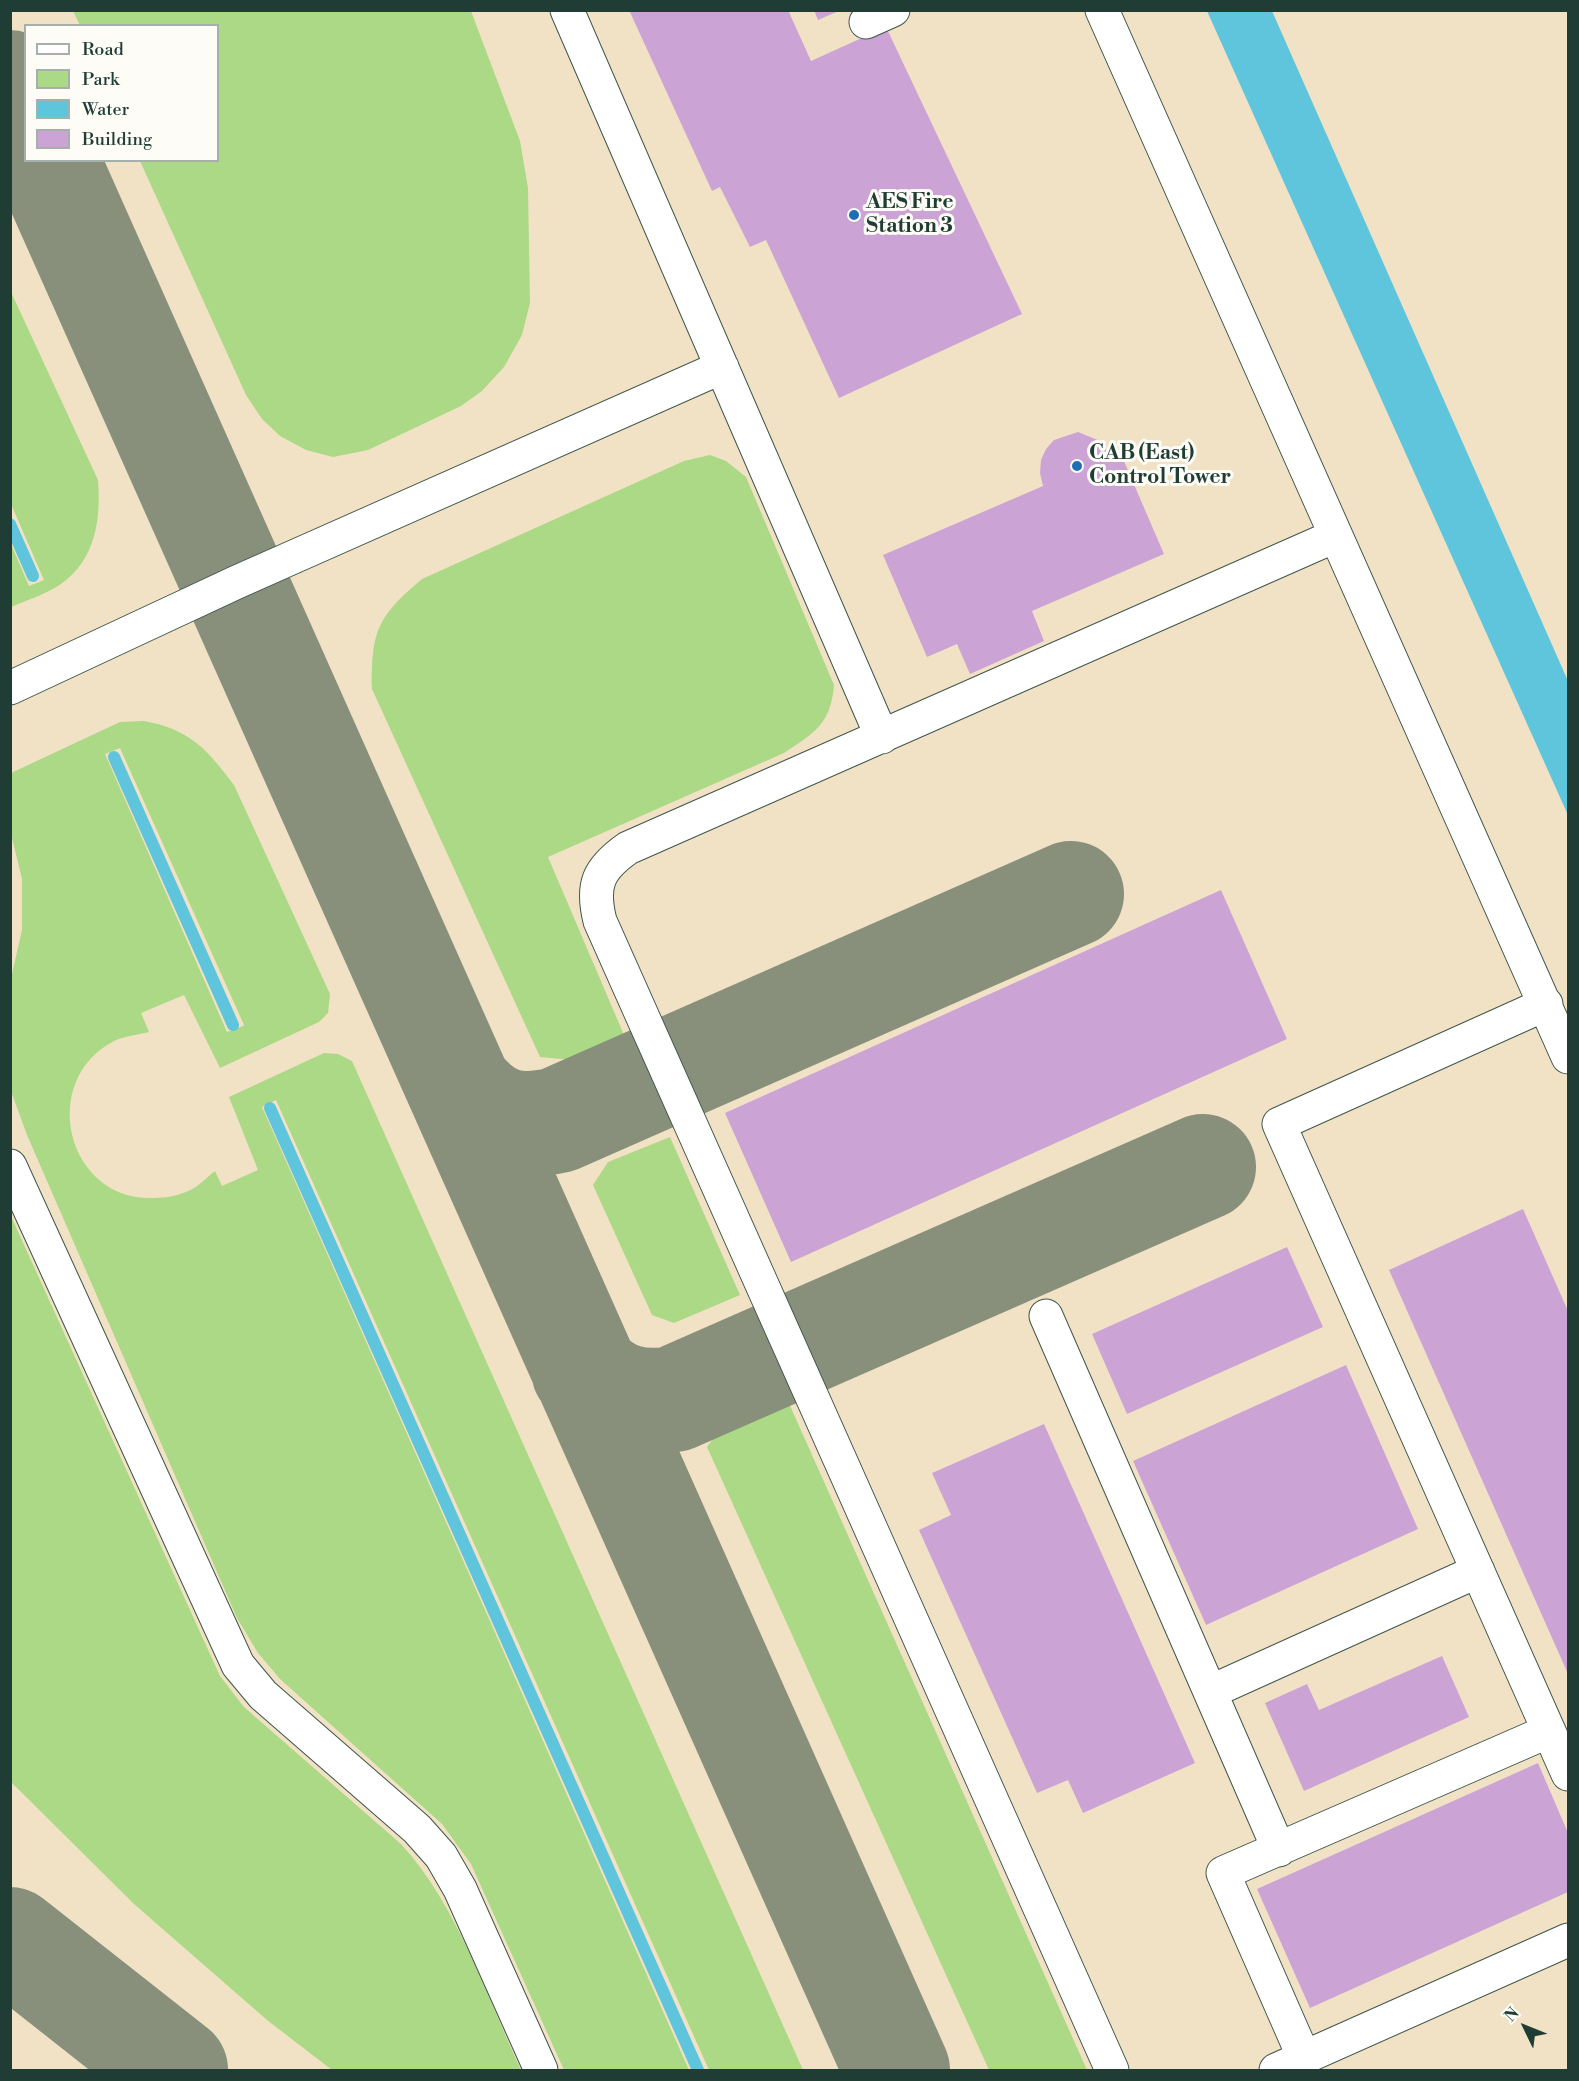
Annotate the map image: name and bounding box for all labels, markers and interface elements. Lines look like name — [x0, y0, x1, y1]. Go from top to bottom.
legend — [24, 24, 219, 162]
text: Road — [82, 38, 124, 61]
text: Park — [82, 68, 119, 91]
text: Water — [82, 98, 129, 121]
text: Building — [82, 128, 152, 151]
place label: AES Fire Station 3 — [866, 190, 954, 240]
marker: AES Fire Station 3 — [847, 208, 861, 222]
place label: CAB (East) Control Tower — [1089, 441, 1231, 491]
marker: CAB (East) Control Tower — [1070, 459, 1084, 473]
north arrow — [1495, 1997, 1555, 2057]
text: N — [1500, 2003, 1523, 2026]

